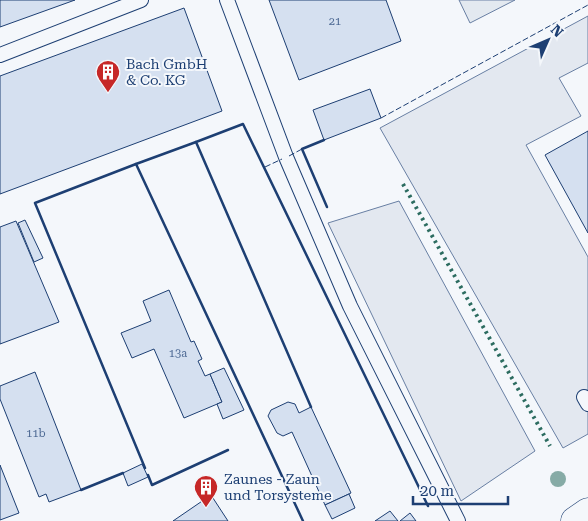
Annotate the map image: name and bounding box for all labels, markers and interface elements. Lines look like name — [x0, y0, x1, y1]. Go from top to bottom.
house number: 21 — [329, 15, 341, 28]
north arrow — [523, 15, 573, 65]
text: N — [548, 21, 567, 40]
place label: Bach GmbH & Co. KG — [126, 56, 208, 88]
building icon: Bach GmbH & Co. KG — [95, 59, 121, 93]
house number: 13a — [169, 347, 187, 360]
house number: 11b — [26, 427, 46, 440]
place label: Zaunes - Zaun und Torsysteme — [224, 471, 332, 503]
building icon: Zaunes - Zaun und Torsysteme — [193, 474, 219, 508]
scale bar — [413, 474, 508, 506]
text: 20 m — [420, 482, 455, 500]

